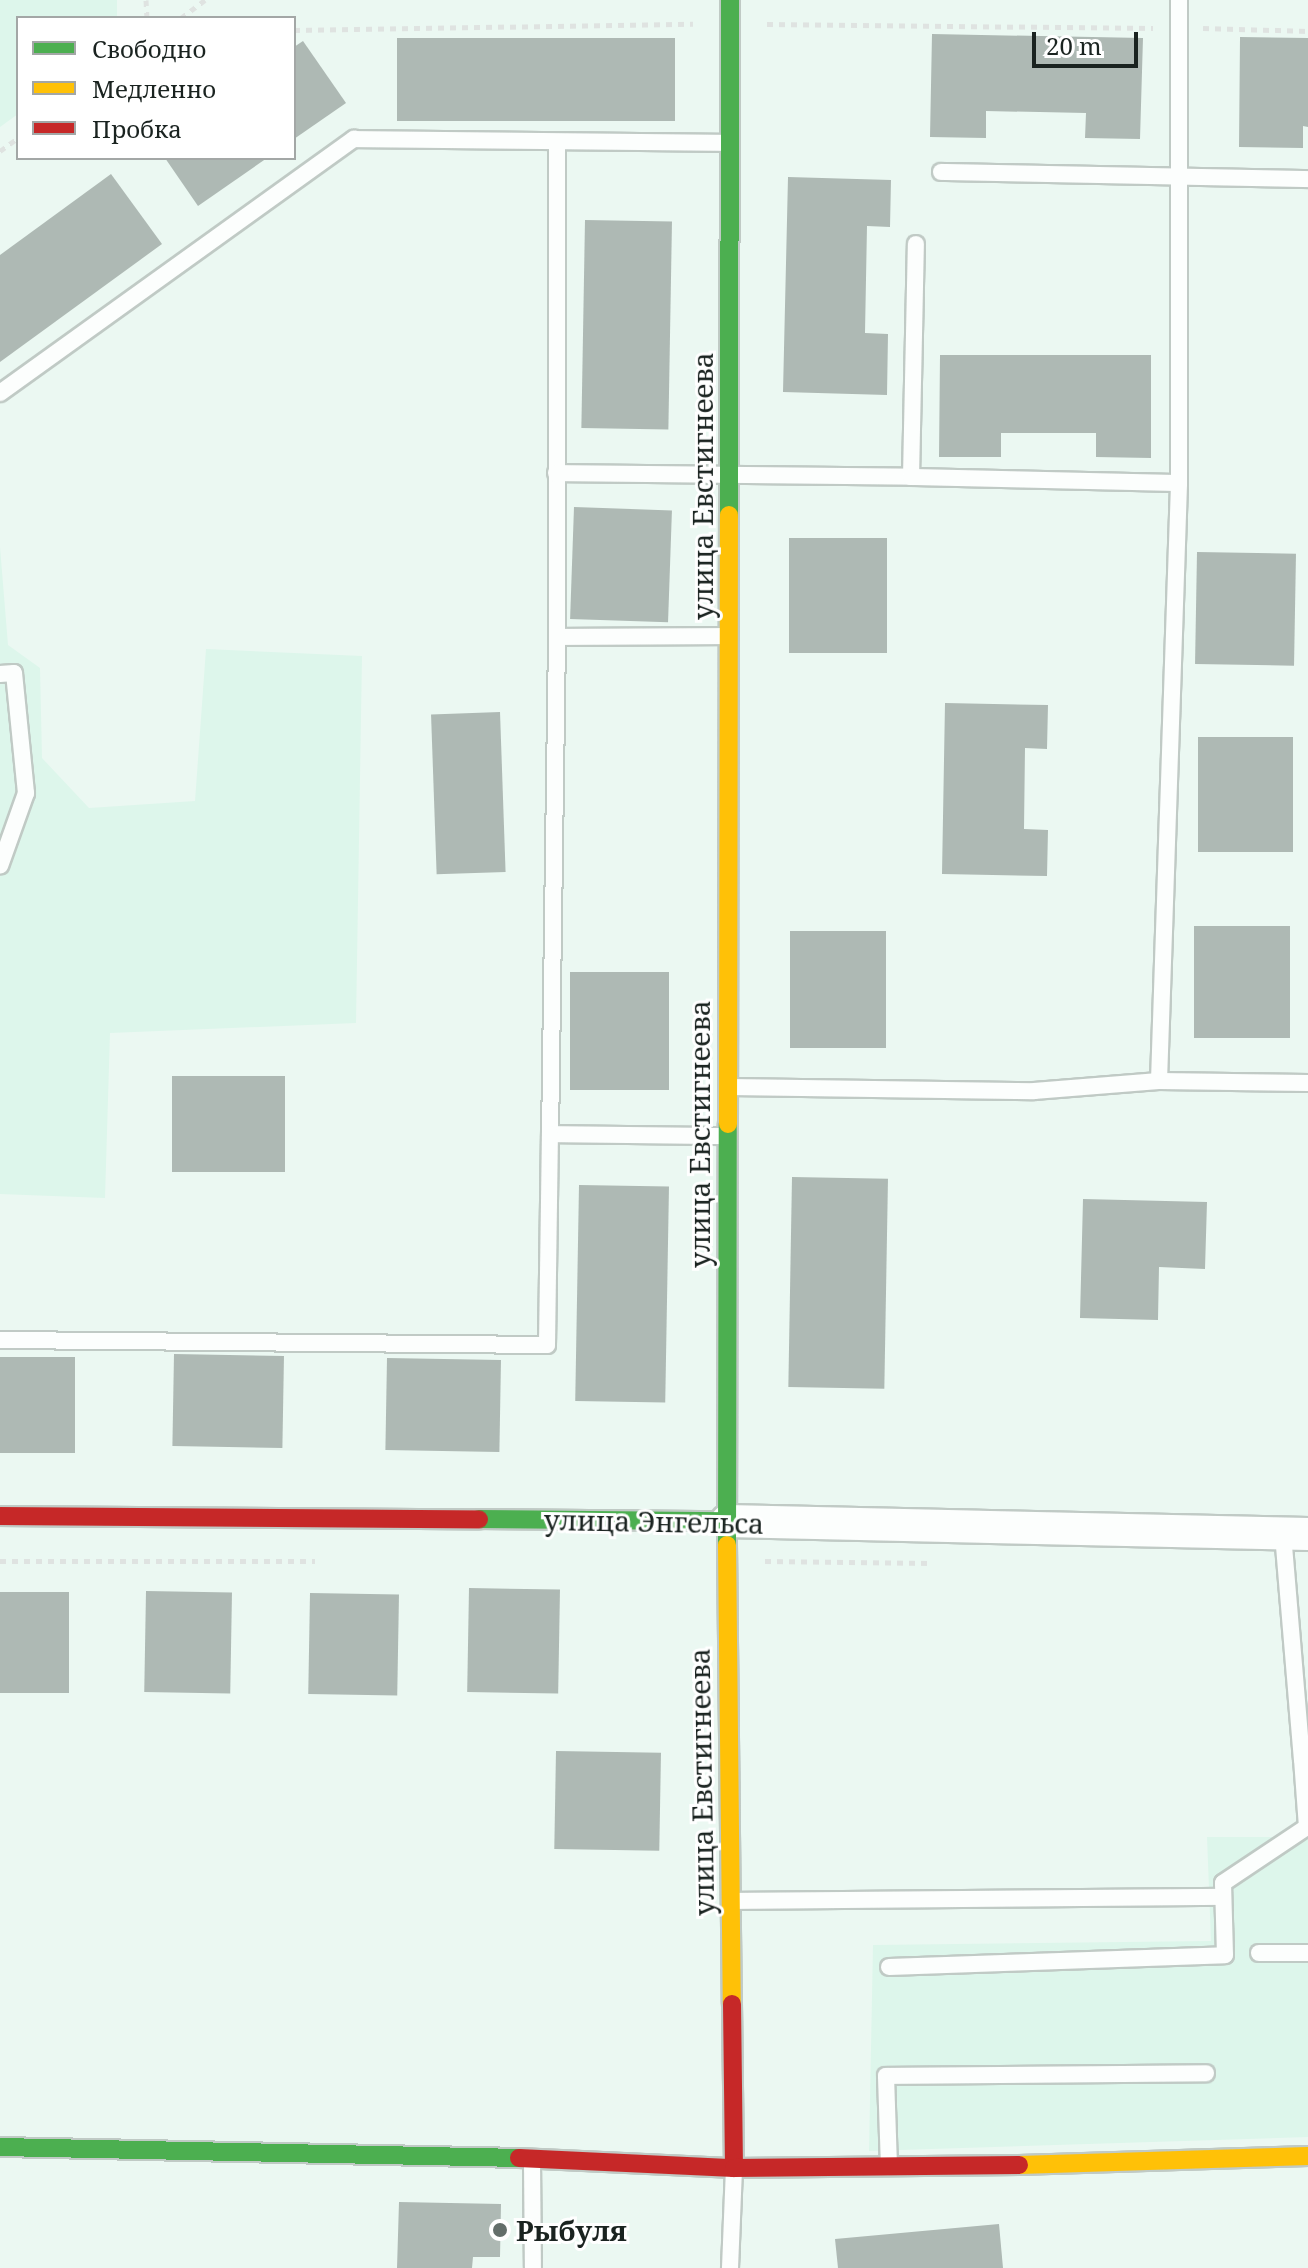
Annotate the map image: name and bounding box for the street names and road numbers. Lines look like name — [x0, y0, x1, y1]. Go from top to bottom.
street label: улица Евстигнеева — [685, 352, 719, 620]
street label: улица Евстигнеева — [682, 1000, 716, 1268]
street label: улица Энгельса — [544, 1502, 764, 1540]
street label: улица Евстигнеева — [682, 1648, 720, 1916]

